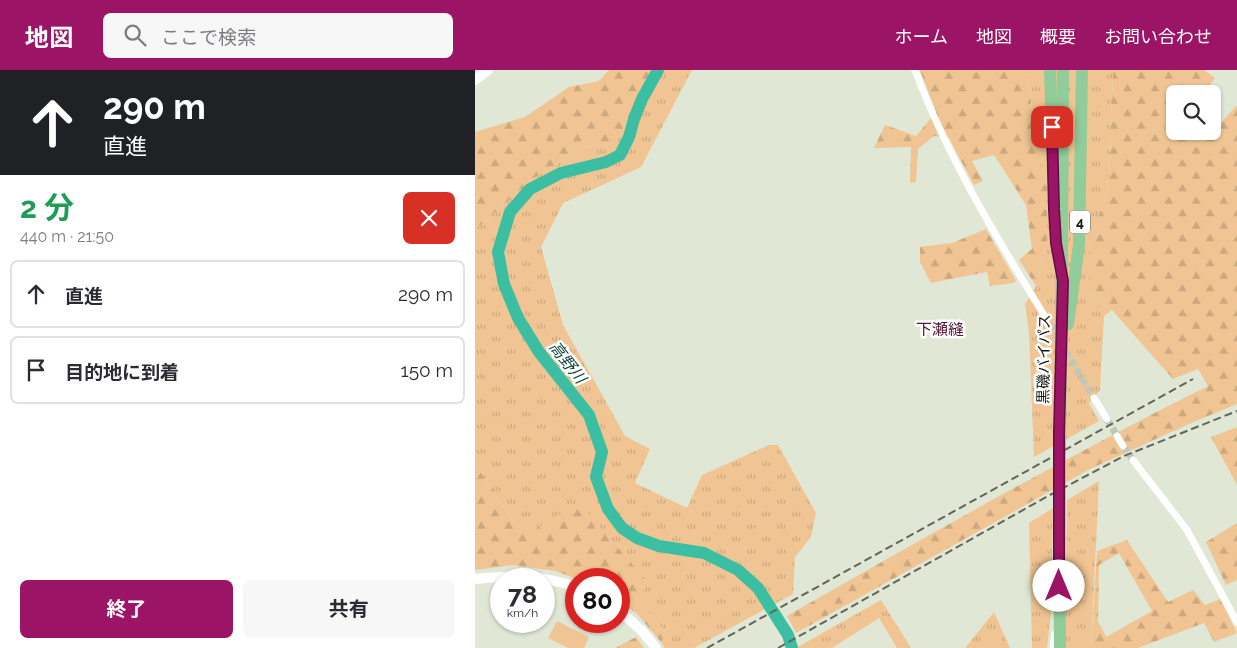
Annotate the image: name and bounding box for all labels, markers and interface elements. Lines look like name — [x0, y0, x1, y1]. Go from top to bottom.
search box — [103, 13, 453, 58]
icon: search — [121, 21, 149, 49]
text: 地図 — [25, 23, 73, 52]
text: ここで検索 — [161, 26, 256, 48]
text: ホーム — [895, 26, 948, 47]
text: 地図 — [976, 26, 1012, 47]
text: 概要 — [1040, 26, 1076, 47]
text: お問い合わせ — [1104, 26, 1212, 47]
map controls — [1166, 85, 1221, 140]
button: search — [1166, 85, 1221, 140]
text: 290 m — [103, 86, 206, 127]
icon: ahead — [20, 90, 85, 155]
pin — [1031, 106, 1073, 148]
icon: arrive — [1038, 113, 1066, 141]
text: 直進 — [103, 133, 147, 159]
text: 2 分 — [20, 190, 74, 225]
button: close — [403, 192, 455, 244]
road number: 4 — [1070, 210, 1090, 233]
text: 440 m · 21:50 — [20, 227, 114, 246]
icon: ahead — [22, 280, 50, 308]
text: 290 m — [398, 283, 453, 305]
text: 直進 — [65, 285, 103, 307]
street label: 黒磯バイパス — [1034, 314, 1054, 404]
district label: 下瀬縫 — [916, 320, 964, 339]
water label: 高野川 — [545, 338, 591, 389]
icon: arrive — [22, 356, 50, 384]
text: 150 m — [401, 359, 453, 381]
text: 目的地に到着 — [65, 361, 179, 383]
position arrow — [1032, 559, 1084, 611]
speed limit sign: 80 — [565, 568, 630, 633]
text: 78 — [508, 579, 537, 609]
button: 終了 — [20, 580, 233, 638]
button: 共有 — [243, 580, 455, 638]
text: km/h — [507, 606, 538, 620]

